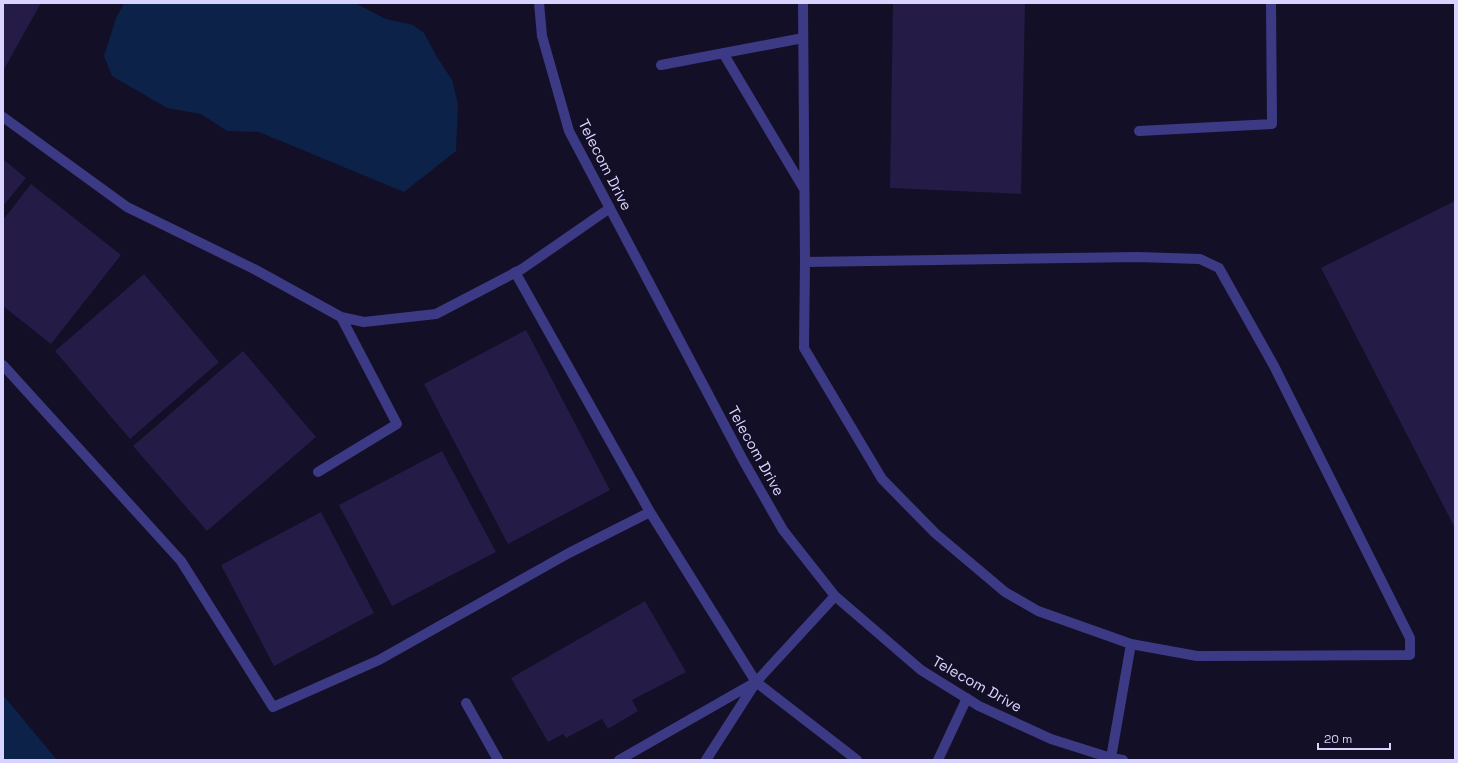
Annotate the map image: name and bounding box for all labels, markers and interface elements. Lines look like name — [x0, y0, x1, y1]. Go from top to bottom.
street label: Telecom Drive — [574, 116, 637, 214]
street label: Telecom Drive — [724, 403, 789, 499]
street label: Telecom Drive — [929, 651, 1026, 716]
scale bar — [1318, 725, 1390, 751]
text: 20 m — [1324, 731, 1352, 747]

